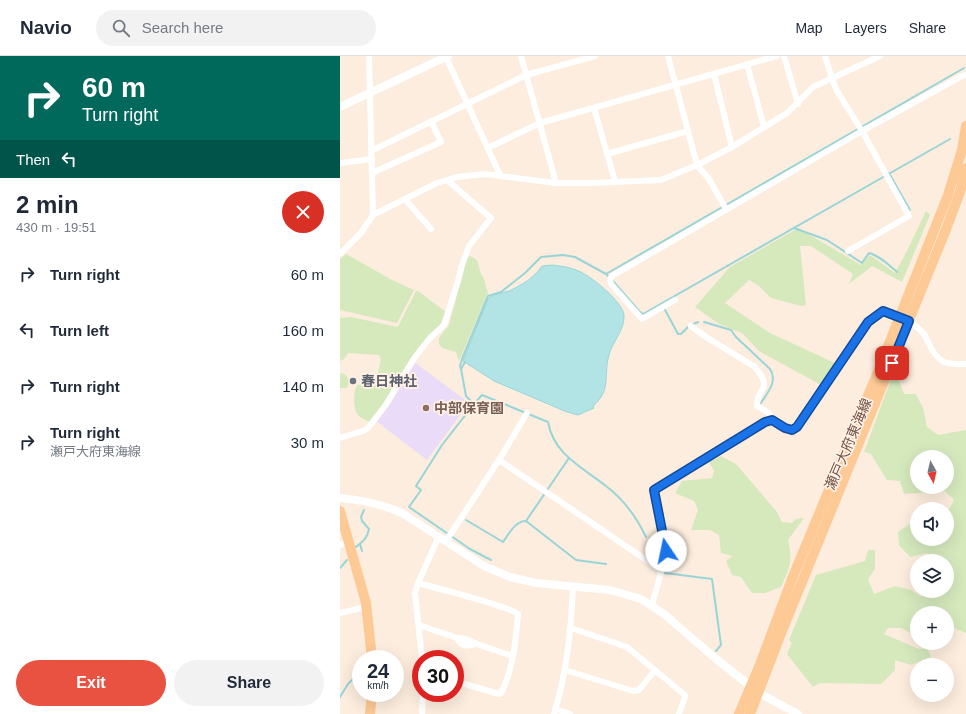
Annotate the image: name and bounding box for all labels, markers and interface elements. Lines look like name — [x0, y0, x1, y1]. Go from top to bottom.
search box — [96, 10, 376, 46]
text: Navio — [20, 17, 72, 38]
icon: search — [110, 17, 132, 39]
text: Search here — [142, 19, 223, 36]
text: Map — [795, 20, 823, 36]
text: Layers — [845, 20, 887, 36]
text: Share — [909, 20, 946, 36]
icon: right — [16, 72, 68, 124]
text: 60 m — [82, 72, 146, 103]
text: Turn right — [82, 105, 158, 125]
icon: left — [58, 148, 80, 170]
text: Then — [16, 151, 50, 168]
text: 2 min — [16, 191, 79, 218]
button: close — [282, 191, 324, 233]
text: 430 m · 19:51 — [16, 220, 96, 235]
icon: right — [16, 263, 38, 285]
text: Turn right — [50, 266, 120, 283]
text: 60 m — [291, 266, 324, 283]
icon: left — [16, 319, 38, 341]
text: Turn left — [50, 322, 109, 339]
text: 160 m — [282, 322, 324, 339]
pin — [875, 346, 909, 380]
icon: arrive — [881, 352, 903, 374]
place label: 春日神社 — [361, 373, 417, 389]
icon: right — [16, 375, 38, 397]
marker: 春日神社 — [348, 376, 358, 386]
text: Turn right — [50, 378, 120, 395]
text: 140 m — [282, 378, 324, 395]
street label: 瀬戸大府東海線 — [821, 396, 875, 492]
place label: 中部保育園 — [434, 400, 504, 416]
marker: 中部保育園 — [421, 403, 431, 413]
text: Turn right — [50, 424, 120, 441]
icon: right — [16, 431, 38, 453]
text: 30 m — [291, 434, 324, 451]
text: 瀬戸大府東海線 — [50, 444, 141, 459]
north arrow — [910, 450, 954, 494]
map controls — [910, 450, 954, 702]
button: sound — [910, 502, 954, 546]
position arrow — [645, 530, 687, 572]
button: layers — [910, 554, 954, 598]
button: + — [910, 606, 954, 650]
speed limit sign: 30 — [412, 650, 464, 702]
button: − — [910, 658, 954, 702]
button: Exit — [16, 660, 166, 706]
button: Share — [174, 660, 324, 706]
text: 24 — [367, 660, 389, 682]
text: km/h — [367, 680, 389, 691]

